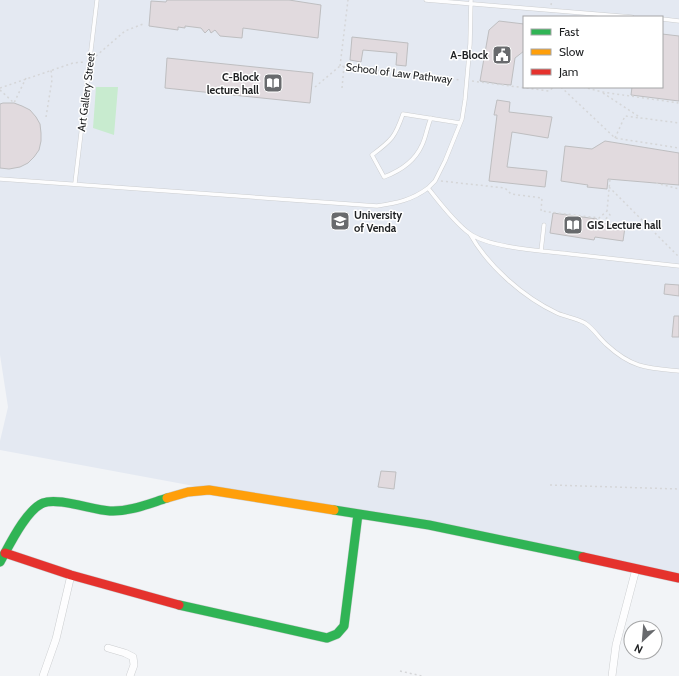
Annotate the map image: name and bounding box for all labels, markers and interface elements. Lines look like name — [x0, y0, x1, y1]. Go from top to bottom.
legend — [523, 16, 663, 88]
text: Fast — [559, 24, 579, 39]
public building icon: A-Block — [491, 44, 513, 66]
text: Slow — [559, 44, 584, 59]
place label: A-Block — [450, 48, 489, 62]
street label: Art Gallery Street — [74, 51, 98, 132]
street label: School of Law Pathway — [345, 60, 453, 87]
text: Jam — [558, 64, 578, 79]
place label: C-Block lecture hall — [207, 70, 260, 97]
library icon: C-Block lecture hall — [262, 72, 284, 94]
place label: University of Venda — [354, 208, 402, 235]
school or university icon: University of Venda — [329, 210, 351, 232]
library icon: GIS Lecture hall — [562, 214, 584, 236]
place label: GIS Lecture hall — [587, 218, 661, 232]
north arrow — [623, 620, 663, 660]
text: N — [632, 641, 645, 657]

